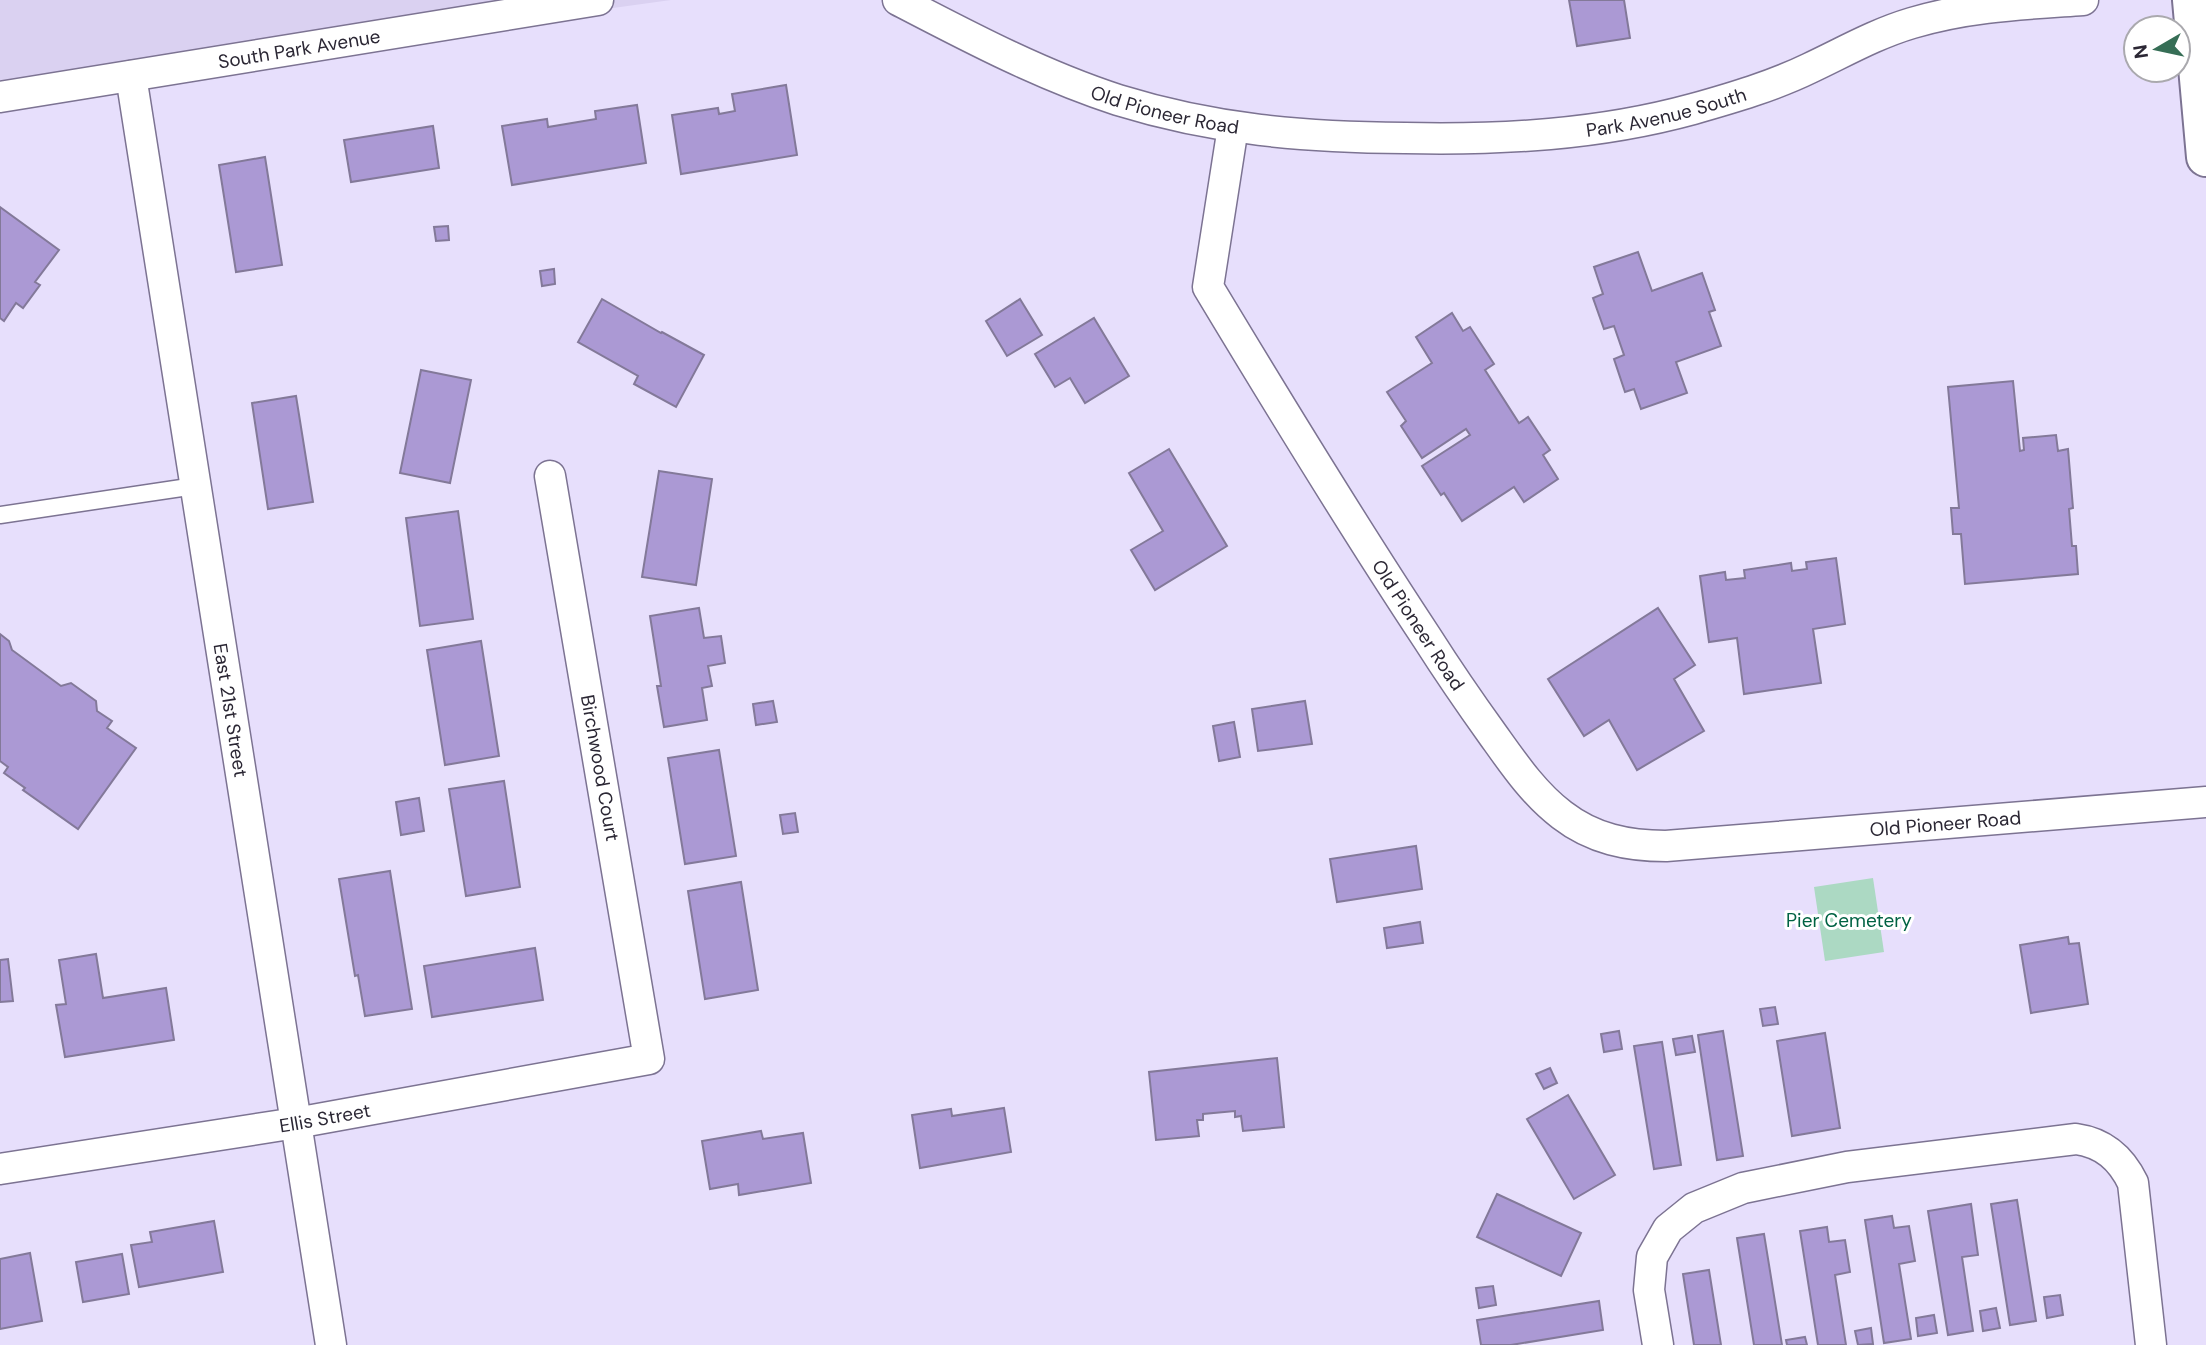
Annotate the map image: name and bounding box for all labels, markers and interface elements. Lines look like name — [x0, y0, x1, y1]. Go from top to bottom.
north arrow — [2122, 14, 2192, 84]
street label: South Park Avenue — [216, 23, 382, 74]
text: N — [2127, 43, 2154, 60]
street label: Old Pioneer Road — [1088, 79, 1241, 140]
street label: Park Avenue South — [1585, 81, 1749, 142]
street label: Old Pioneer Road — [1367, 555, 1470, 695]
street label: East 21st Street — [208, 641, 254, 779]
street label: Birchwood Court — [575, 693, 625, 843]
street label: Old Pioneer Road — [1869, 805, 2022, 842]
park label: Pier Cemetery — [1786, 908, 1912, 933]
street label: Ellis Street — [278, 1097, 373, 1138]

